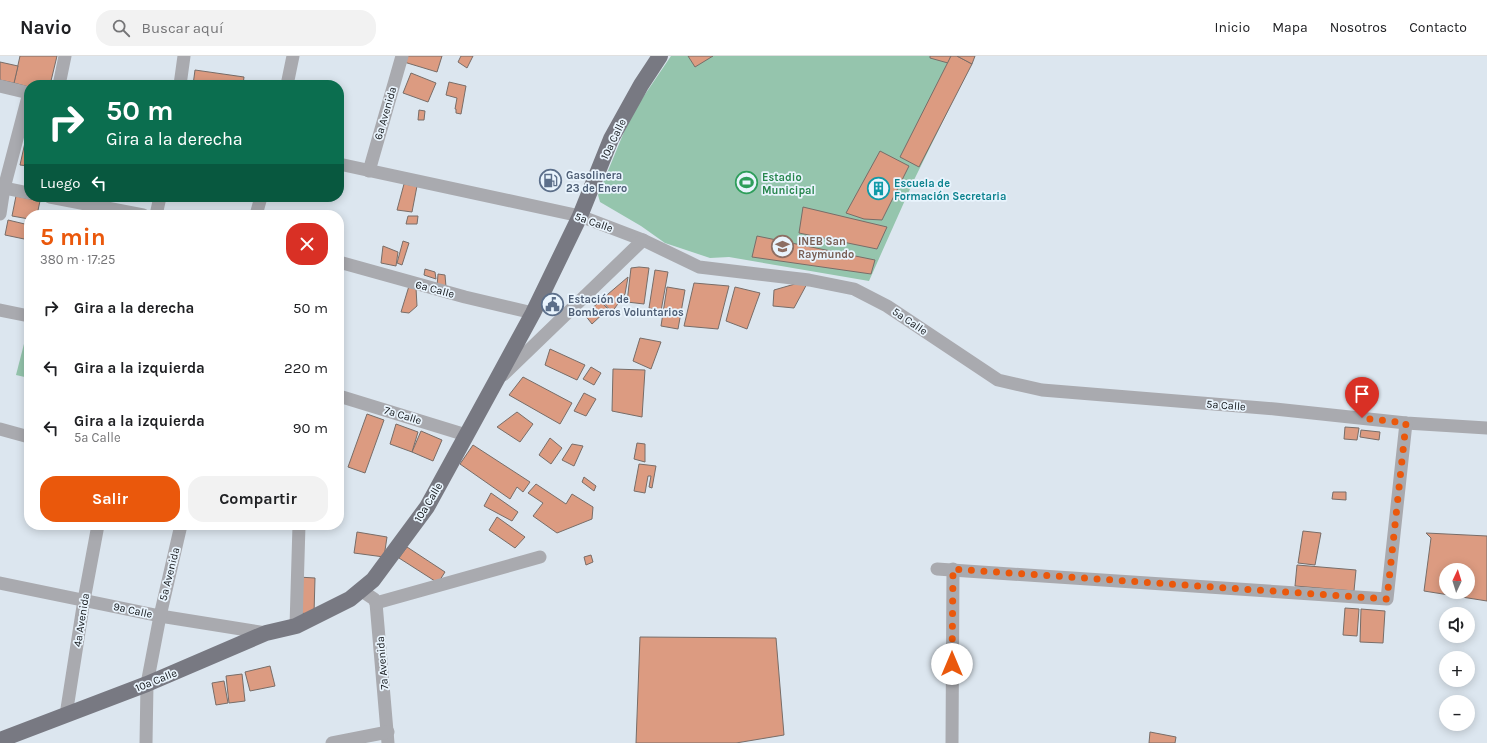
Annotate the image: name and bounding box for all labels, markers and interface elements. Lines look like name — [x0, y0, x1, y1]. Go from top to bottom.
search box — [96, 10, 376, 46]
text: Navio — [20, 17, 72, 39]
icon: search — [110, 17, 132, 39]
text: Buscar aquí — [142, 19, 223, 37]
text: Inicio — [1215, 19, 1250, 36]
text: Mapa — [1272, 19, 1308, 36]
text: Nosotros — [1330, 19, 1387, 36]
text: Contacto — [1409, 19, 1467, 36]
street label: 6a Avenida — [372, 85, 399, 141]
text: 50 m — [106, 94, 174, 127]
icon: right — [40, 96, 92, 148]
street label: 10a Calle — [598, 117, 629, 162]
text: Gira a la derecha — [106, 128, 243, 150]
fuel station icon: Gasolinera 23 de Enero — [538, 168, 564, 194]
place label: Gasolinera 23 de Enero — [566, 169, 627, 195]
sports icon: Estadio Municipal — [733, 170, 759, 196]
place label: Estadio Municipal — [762, 171, 815, 197]
icon: left — [88, 172, 110, 194]
text: Luego — [40, 174, 80, 192]
building icon: Escuela de Formación Secretaria — [865, 176, 891, 202]
place label: Escuela de Formación Secretaria — [894, 177, 1006, 203]
street label: 5a Calle — [573, 210, 615, 235]
text: 5 min — [40, 223, 106, 251]
button: close — [286, 223, 328, 265]
school or university icon: INEB San Raymundo — [769, 234, 795, 260]
place label: INEB San Raymundo — [798, 235, 854, 261]
text: 380 m · 17:25 — [40, 252, 115, 267]
street label: 6a Calle — [414, 278, 456, 301]
public building icon: Estación de Bomberos Voluntarios — [540, 292, 566, 318]
place label: Estación de Bomberos Voluntarios — [568, 293, 684, 319]
icon: right — [40, 297, 62, 319]
text: Gira a la derecha — [74, 299, 194, 317]
text: 50 m — [293, 299, 328, 317]
street label: 5a Calle — [890, 305, 930, 338]
icon: left — [40, 357, 62, 379]
text: Gira a la izquierda — [74, 359, 205, 377]
text: 220 m — [284, 359, 328, 377]
pin — [1345, 377, 1379, 418]
icon: arrive — [1351, 383, 1373, 405]
street label: 5a Calle — [1206, 398, 1246, 413]
street label: 7a Calle — [383, 404, 423, 427]
text: Gira a la izquierda — [74, 412, 205, 430]
icon: left — [40, 417, 62, 439]
text: 90 m — [293, 419, 328, 437]
text: 5a Calle — [74, 430, 121, 445]
button: Salir — [40, 476, 180, 522]
button: Compartir — [188, 476, 328, 522]
street label: 10a Calle — [412, 480, 445, 524]
street label: 5a Avenida — [157, 546, 182, 602]
north arrow — [1439, 563, 1475, 599]
map controls — [1439, 563, 1475, 731]
street label: 4a Avenida — [71, 592, 92, 648]
street label: 9a Calle — [112, 600, 154, 621]
button: sound — [1439, 607, 1475, 643]
street label: 7a Avenida — [374, 636, 391, 690]
position arrow — [931, 643, 973, 685]
button: + — [1439, 651, 1475, 687]
street label: 10a Calle — [134, 666, 179, 695]
button: − — [1439, 695, 1475, 731]

